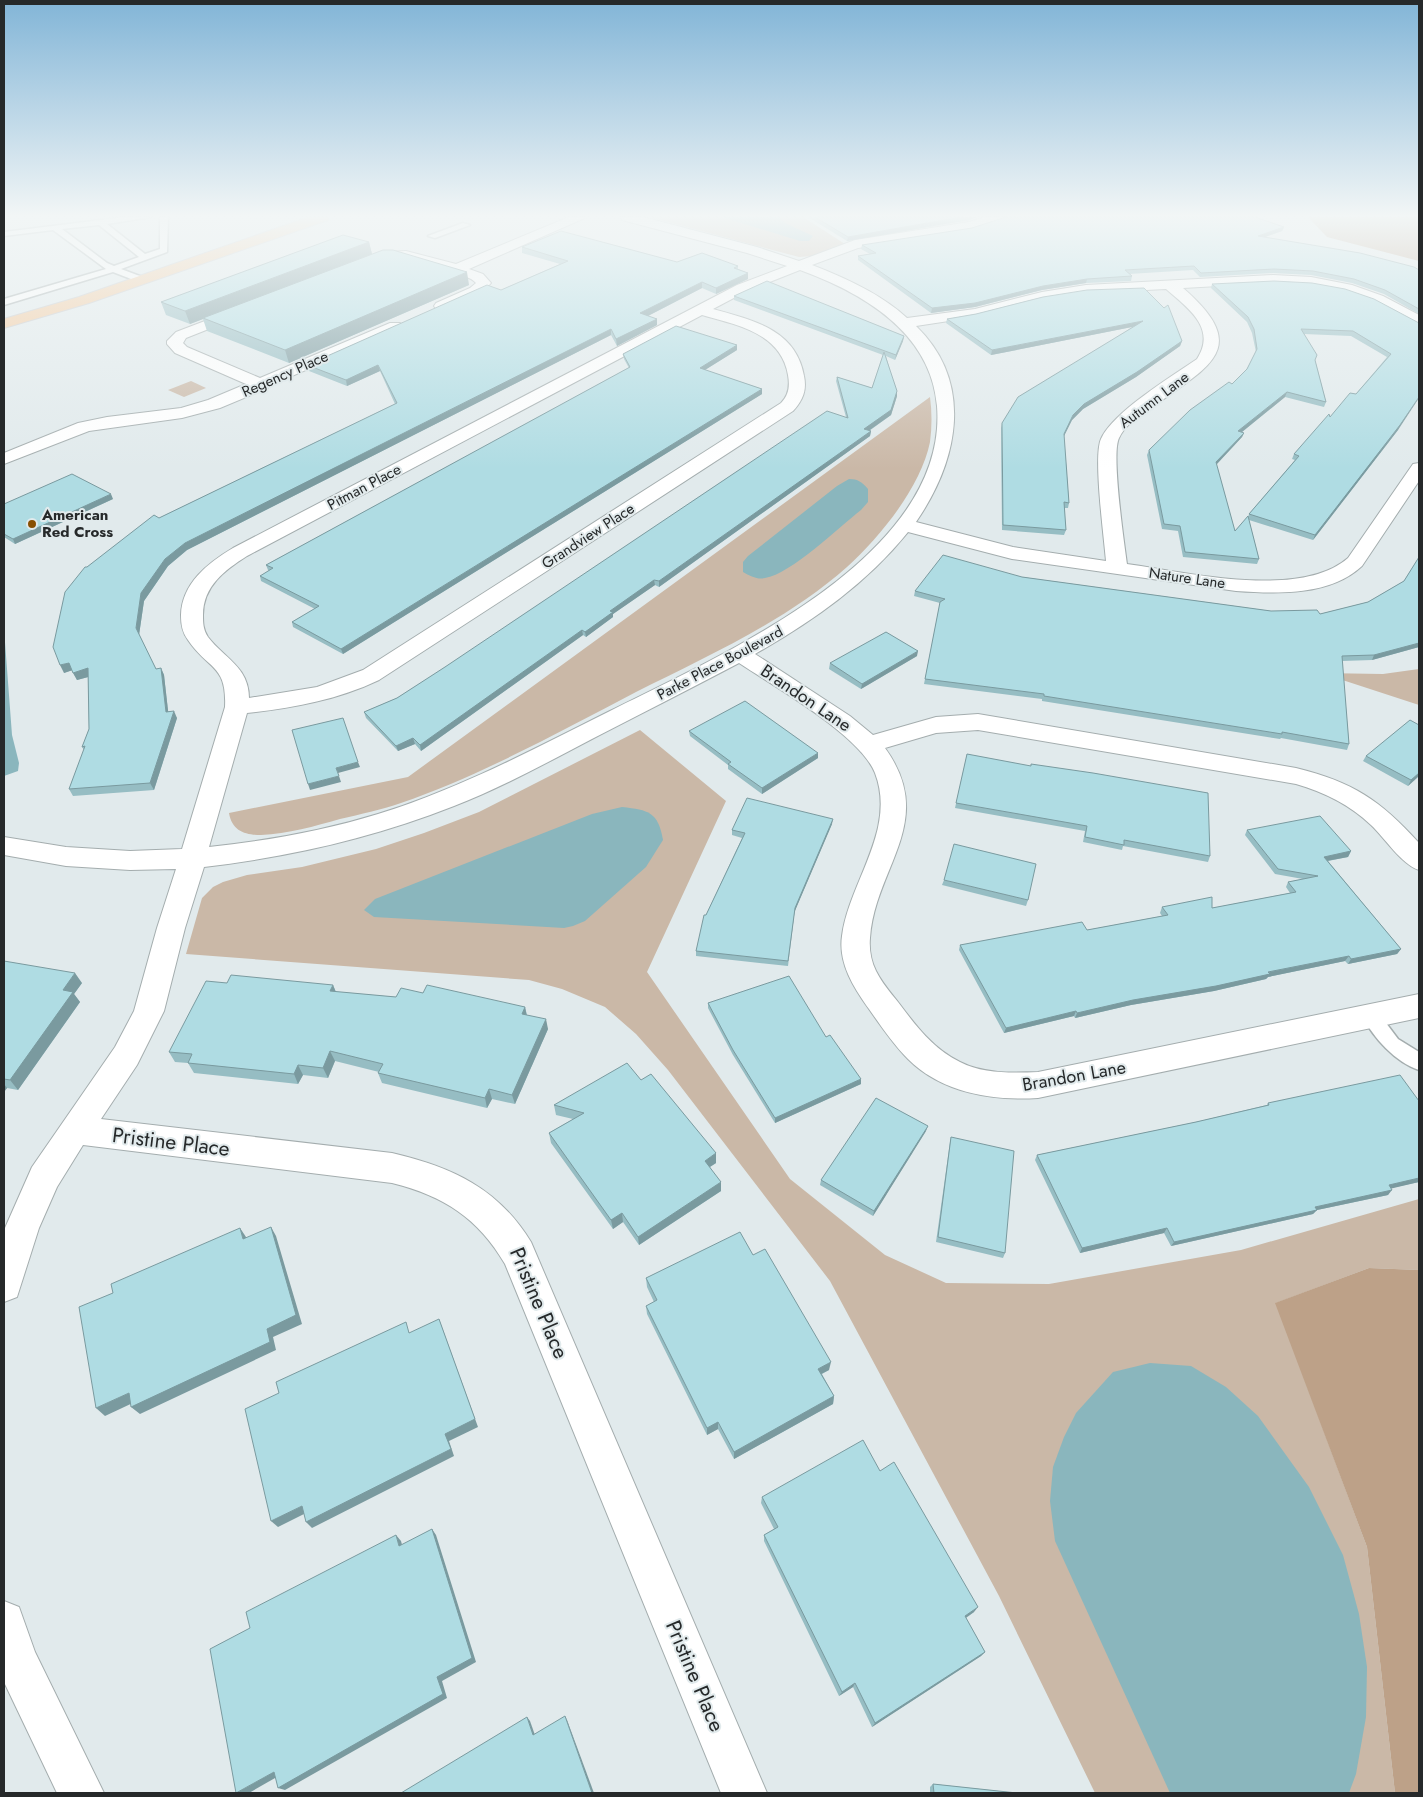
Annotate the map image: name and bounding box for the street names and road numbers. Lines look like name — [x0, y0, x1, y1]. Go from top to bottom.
street label: Regency Place — [238, 345, 332, 403]
street label: Autumn Lane — [1114, 366, 1194, 434]
street label: Pitman Place — [323, 458, 405, 516]
street label: Grandview Place — [537, 498, 639, 574]
street label: Nature Lane — [1147, 562, 1227, 594]
street label: Parke Place Boulevard — [653, 620, 787, 706]
street label: Brandon Lane — [755, 658, 857, 738]
street label: Brandon Lane — [1020, 1054, 1128, 1098]
street label: Pristine Place — [111, 1120, 232, 1164]
street label: Pristine Place — [502, 1243, 576, 1363]
street label: Pristine Place — [658, 1616, 732, 1736]

